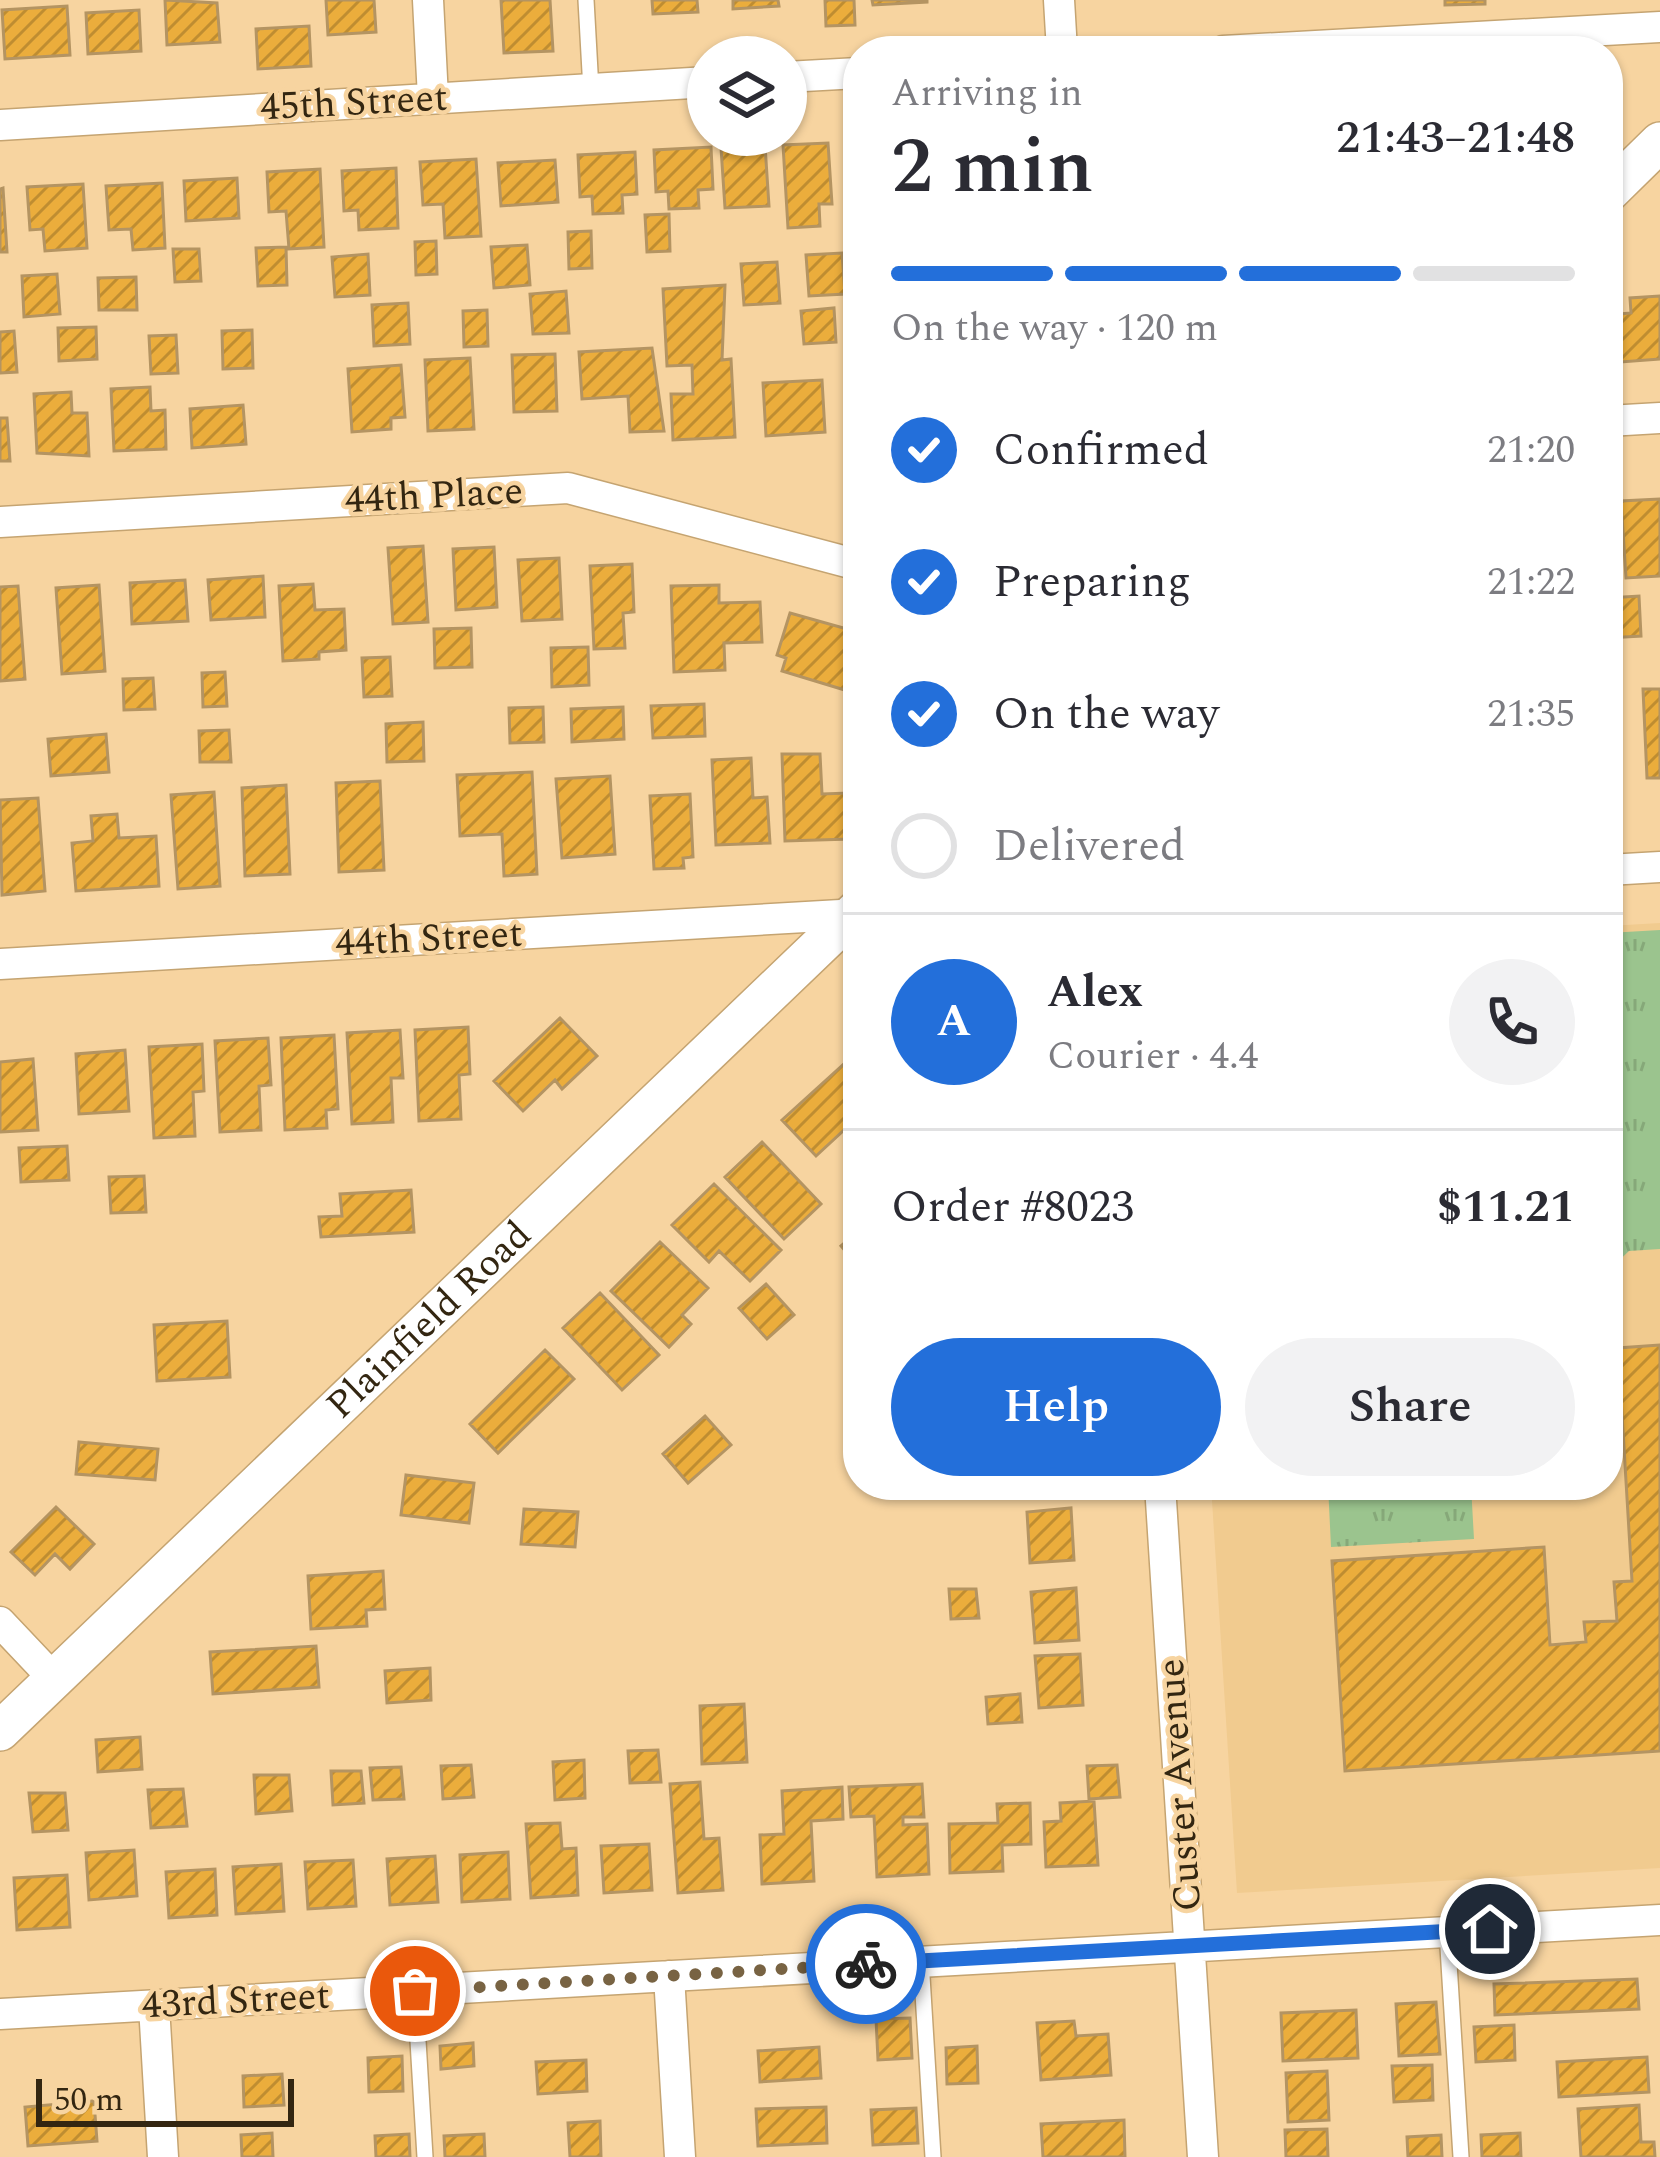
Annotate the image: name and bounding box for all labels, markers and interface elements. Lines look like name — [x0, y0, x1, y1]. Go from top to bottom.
map controls — [687, 36, 807, 156]
button: layers — [687, 36, 807, 156]
text: Arriving in — [891, 64, 1083, 123]
street label: 45th Street — [259, 69, 449, 137]
text: 21:43–21:48 — [1336, 104, 1575, 173]
text: 2 min — [891, 108, 1093, 227]
text: On the way · 120 m — [891, 299, 1218, 358]
text: Confirmed — [993, 416, 1209, 485]
icon: check — [891, 417, 957, 483]
text: 21:20 — [1487, 421, 1575, 480]
street label: 44th Place — [343, 462, 525, 530]
text: Preparing — [993, 548, 1191, 617]
icon: check — [891, 549, 957, 615]
text: 21:22 — [1487, 553, 1575, 612]
text: On the way — [993, 680, 1219, 749]
icon: check — [891, 681, 957, 747]
text: 21:35 — [1487, 685, 1575, 744]
text: Delivered — [993, 812, 1185, 881]
street label: 44th Street — [334, 905, 524, 973]
text: Alex — [1047, 958, 1143, 1027]
button: phone — [1449, 959, 1575, 1085]
text: A — [937, 987, 971, 1056]
text: Courier · 4.4 — [1047, 1027, 1258, 1086]
text: Order #8023 — [891, 1173, 1134, 1242]
text: $11.21 — [1437, 1173, 1575, 1242]
street label: Plainfield Road — [313, 1207, 545, 1433]
button: Help — [891, 1338, 1221, 1476]
button: Share — [1245, 1338, 1575, 1476]
street label: Custer Avenue — [1142, 1657, 1218, 1913]
pin — [1439, 1878, 1541, 1980]
icon: home — [1457, 1896, 1523, 1962]
courier — [806, 1904, 926, 2024]
icon: bike — [833, 1931, 899, 1997]
pin — [364, 1940, 466, 2042]
icon: bag — [382, 1958, 448, 2024]
street label: 43rd Street — [140, 1967, 332, 2035]
scale bar — [36, 2073, 294, 2126]
text: 50 m — [54, 2075, 124, 2125]

